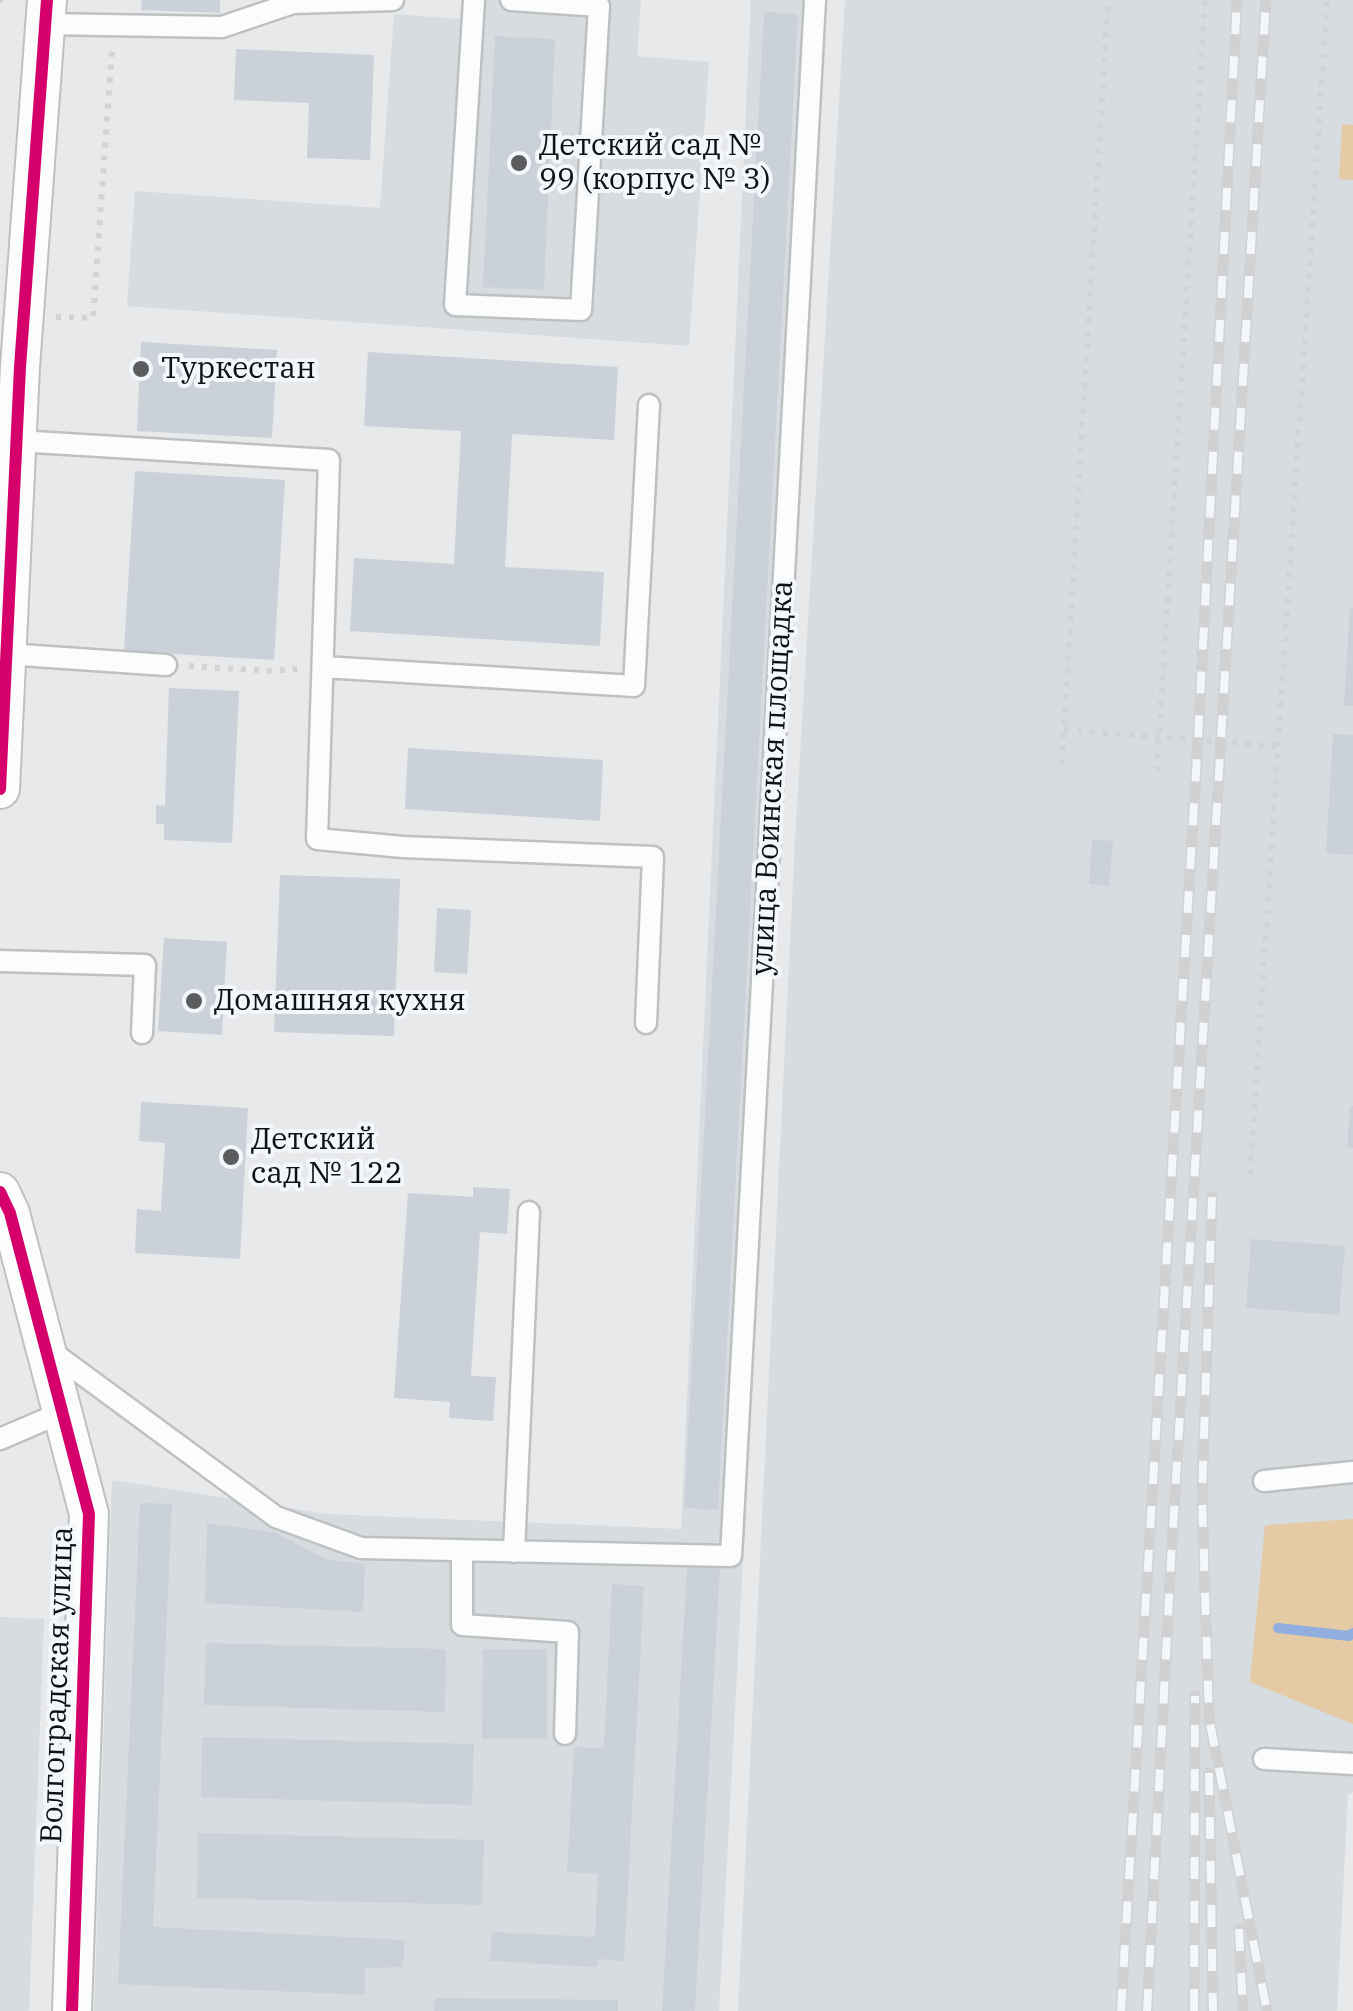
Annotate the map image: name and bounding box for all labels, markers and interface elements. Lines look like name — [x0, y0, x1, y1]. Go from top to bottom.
place label: Детский сад № 99 (корпус № 3) — [539, 128, 771, 198]
marker: Детский сад № 99 (корпус № 3) — [508, 152, 530, 174]
place label: Туркестан — [161, 351, 316, 387]
marker: Туркестан — [130, 358, 152, 380]
street label: улица Воинская площадка — [745, 579, 801, 977]
place label: Домашняя кухня — [214, 983, 466, 1019]
marker: Домашняя кухня — [183, 990, 205, 1012]
place label: Детский сад № 122 — [251, 1122, 403, 1192]
marker: Детский сад № 122 — [220, 1146, 242, 1168]
street label: Волгоградская улица — [34, 1526, 82, 1844]

